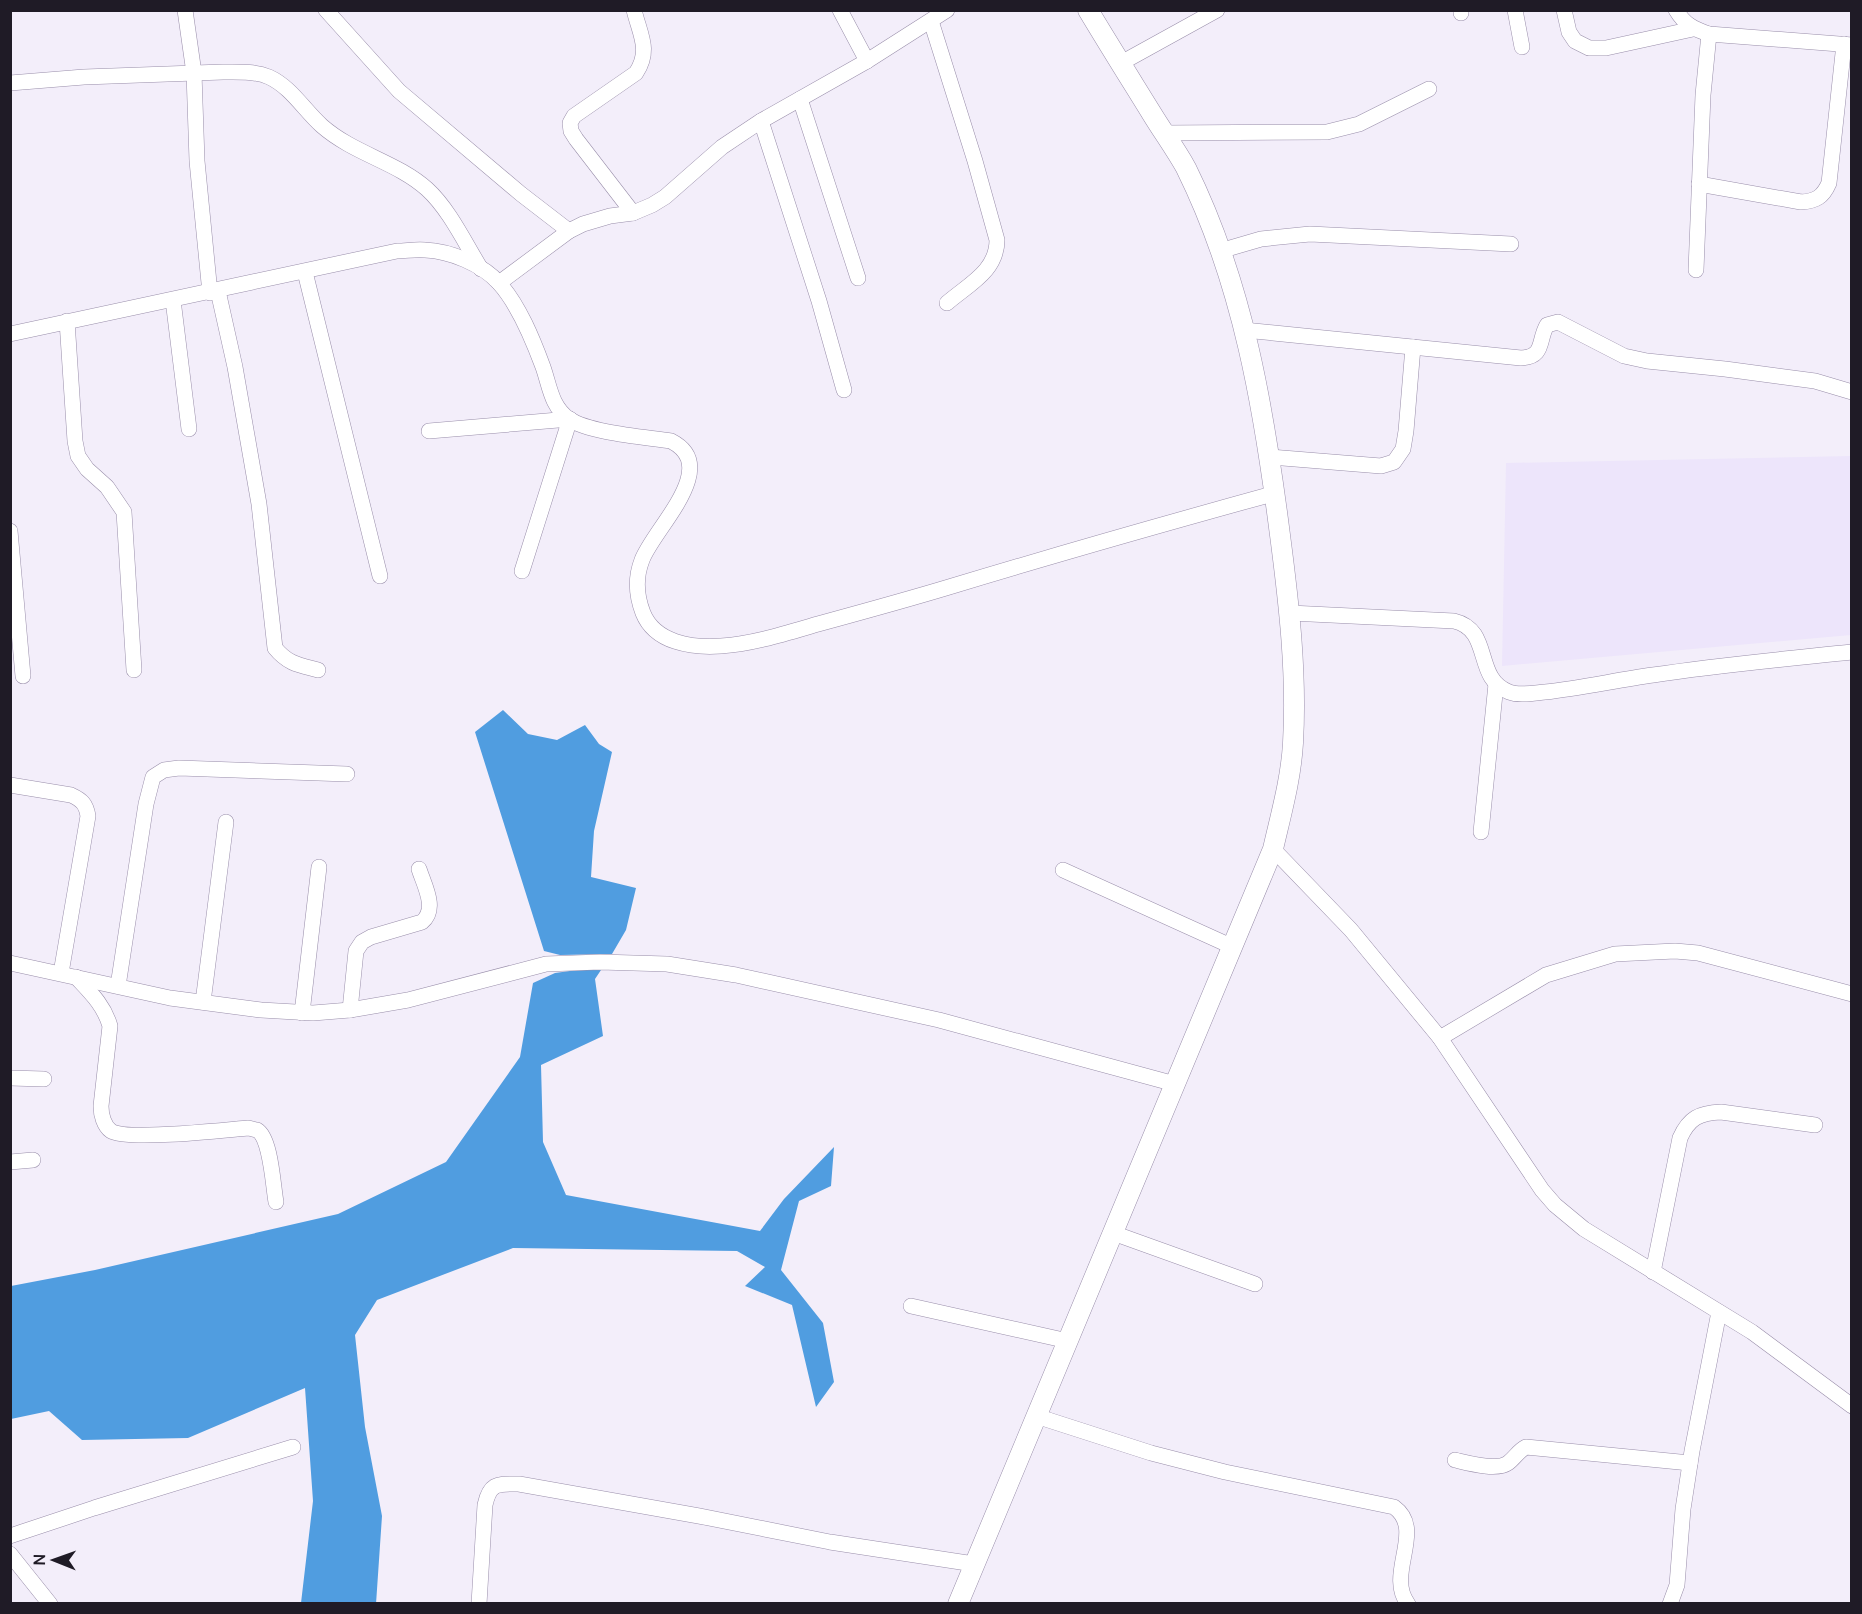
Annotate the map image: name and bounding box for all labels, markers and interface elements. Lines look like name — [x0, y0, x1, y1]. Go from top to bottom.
north arrow — [24, 1530, 84, 1590]
text: N — [28, 1554, 50, 1566]

